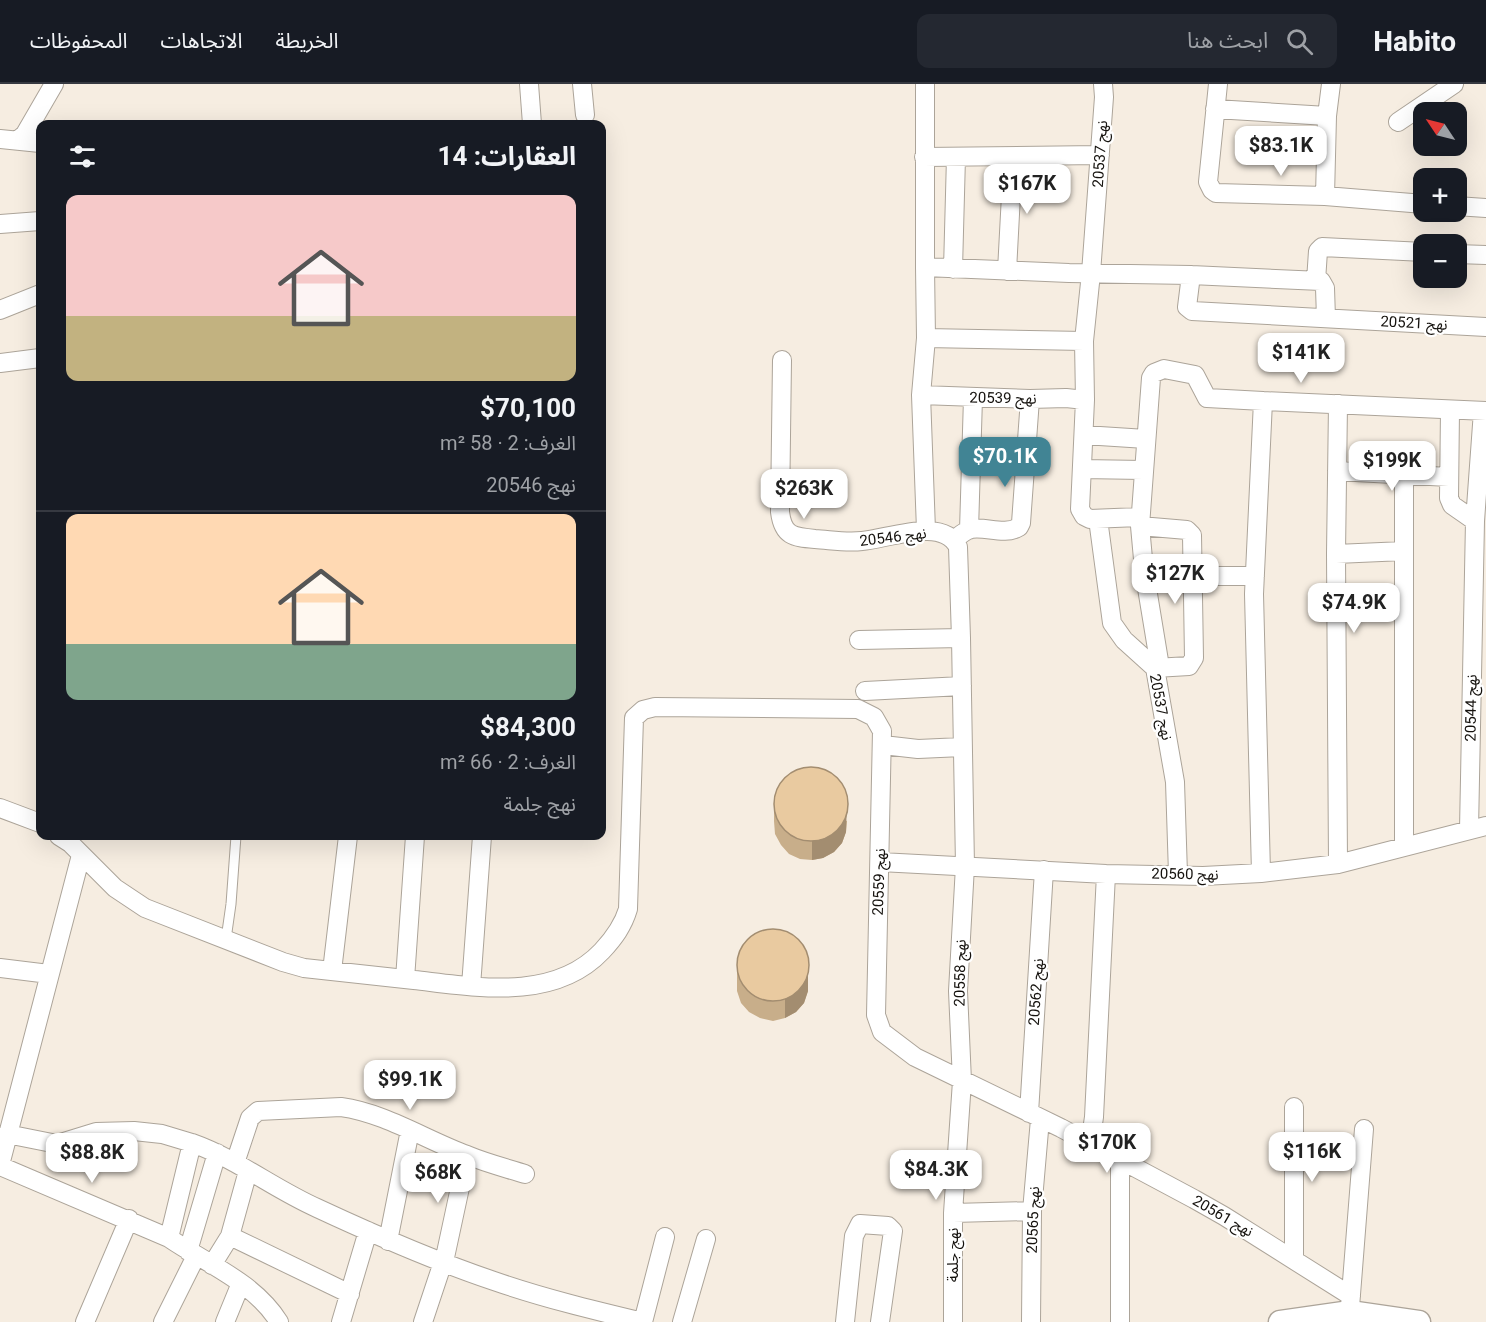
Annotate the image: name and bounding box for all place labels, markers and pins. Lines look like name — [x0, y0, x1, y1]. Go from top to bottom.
pin: $83.1K — [1232, 126, 1330, 177]
pin: $167K — [985, 164, 1069, 215]
pin: $141K — [1259, 333, 1343, 384]
pin: $70.1K — [956, 437, 1054, 488]
pin: $199K — [1350, 441, 1434, 492]
pin: $263K — [762, 469, 846, 520]
pin: $127K — [1133, 554, 1217, 605]
pin: $74.9K — [1305, 583, 1403, 634]
pin: $99.1K — [361, 1060, 459, 1111]
pin: $170K — [1065, 1123, 1149, 1174]
pin: $116K — [1270, 1132, 1354, 1183]
pin: $88.8K — [43, 1133, 141, 1184]
pin: $84.3K — [887, 1150, 985, 1201]
pin: $68K — [402, 1153, 474, 1204]

